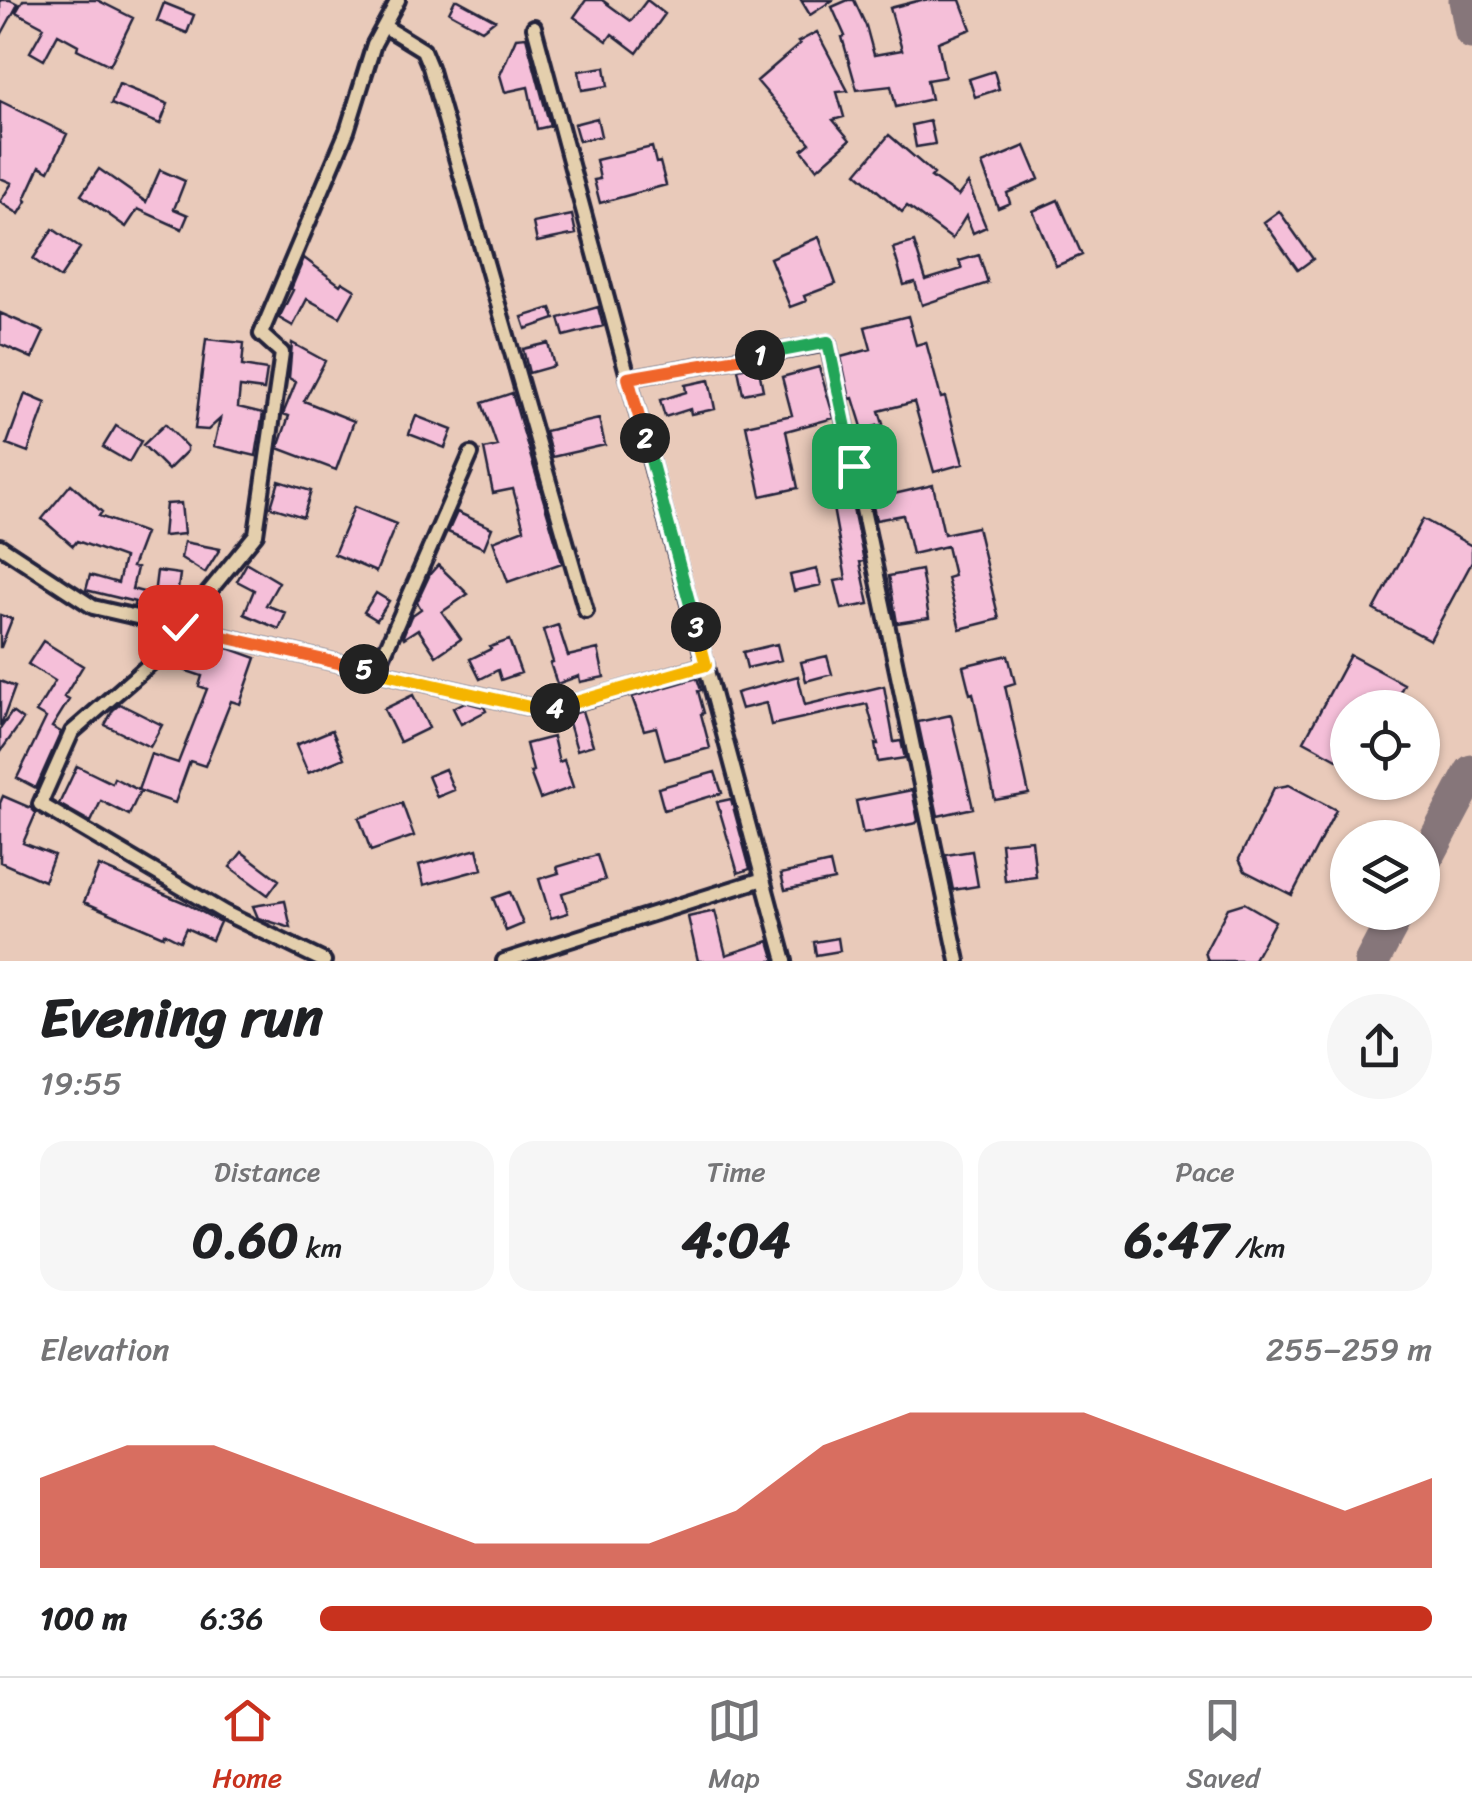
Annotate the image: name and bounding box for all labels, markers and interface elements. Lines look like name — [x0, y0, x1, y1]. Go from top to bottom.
pin: 1 — [735, 330, 785, 380]
text: 1 — [754, 330, 766, 379]
pin: 2 — [620, 413, 670, 463]
text: 2 — [637, 413, 653, 462]
pin — [812, 424, 897, 509]
icon: arrive — [827, 439, 882, 494]
pin — [138, 585, 223, 670]
icon: check — [153, 600, 208, 655]
pin: 3 — [671, 602, 721, 652]
text: 3 — [688, 602, 704, 651]
pin: 5 — [339, 644, 389, 694]
text: 5 — [355, 644, 373, 693]
pin: 4 — [530, 683, 580, 733]
text: 4 — [546, 683, 564, 732]
map controls — [1330, 690, 1440, 930]
button: locate — [1330, 690, 1440, 800]
button: layers — [1330, 820, 1440, 930]
text: Evening run — [40, 969, 323, 1066]
button: share — [1327, 994, 1432, 1099]
text: 19:55 — [40, 1055, 122, 1112]
text: Distance — [214, 1147, 320, 1196]
text: Time — [706, 1147, 766, 1196]
text: Pace — [1175, 1147, 1235, 1196]
text: 0.60 — [192, 1196, 299, 1285]
text: 4:04 — [681, 1196, 791, 1285]
text: 6:47 — [1125, 1196, 1228, 1285]
text: km — [299, 1223, 342, 1272]
text: /km — [1228, 1223, 1285, 1272]
text: Elevation — [40, 1321, 170, 1378]
text: 255–259 m — [1266, 1321, 1432, 1378]
text: 100 m — [40, 1590, 127, 1647]
text: 6:36 — [200, 1590, 264, 1647]
tab: Home — [212, 1693, 282, 1802]
tab: Map — [707, 1693, 762, 1802]
tab: Saved — [1186, 1693, 1260, 1802]

